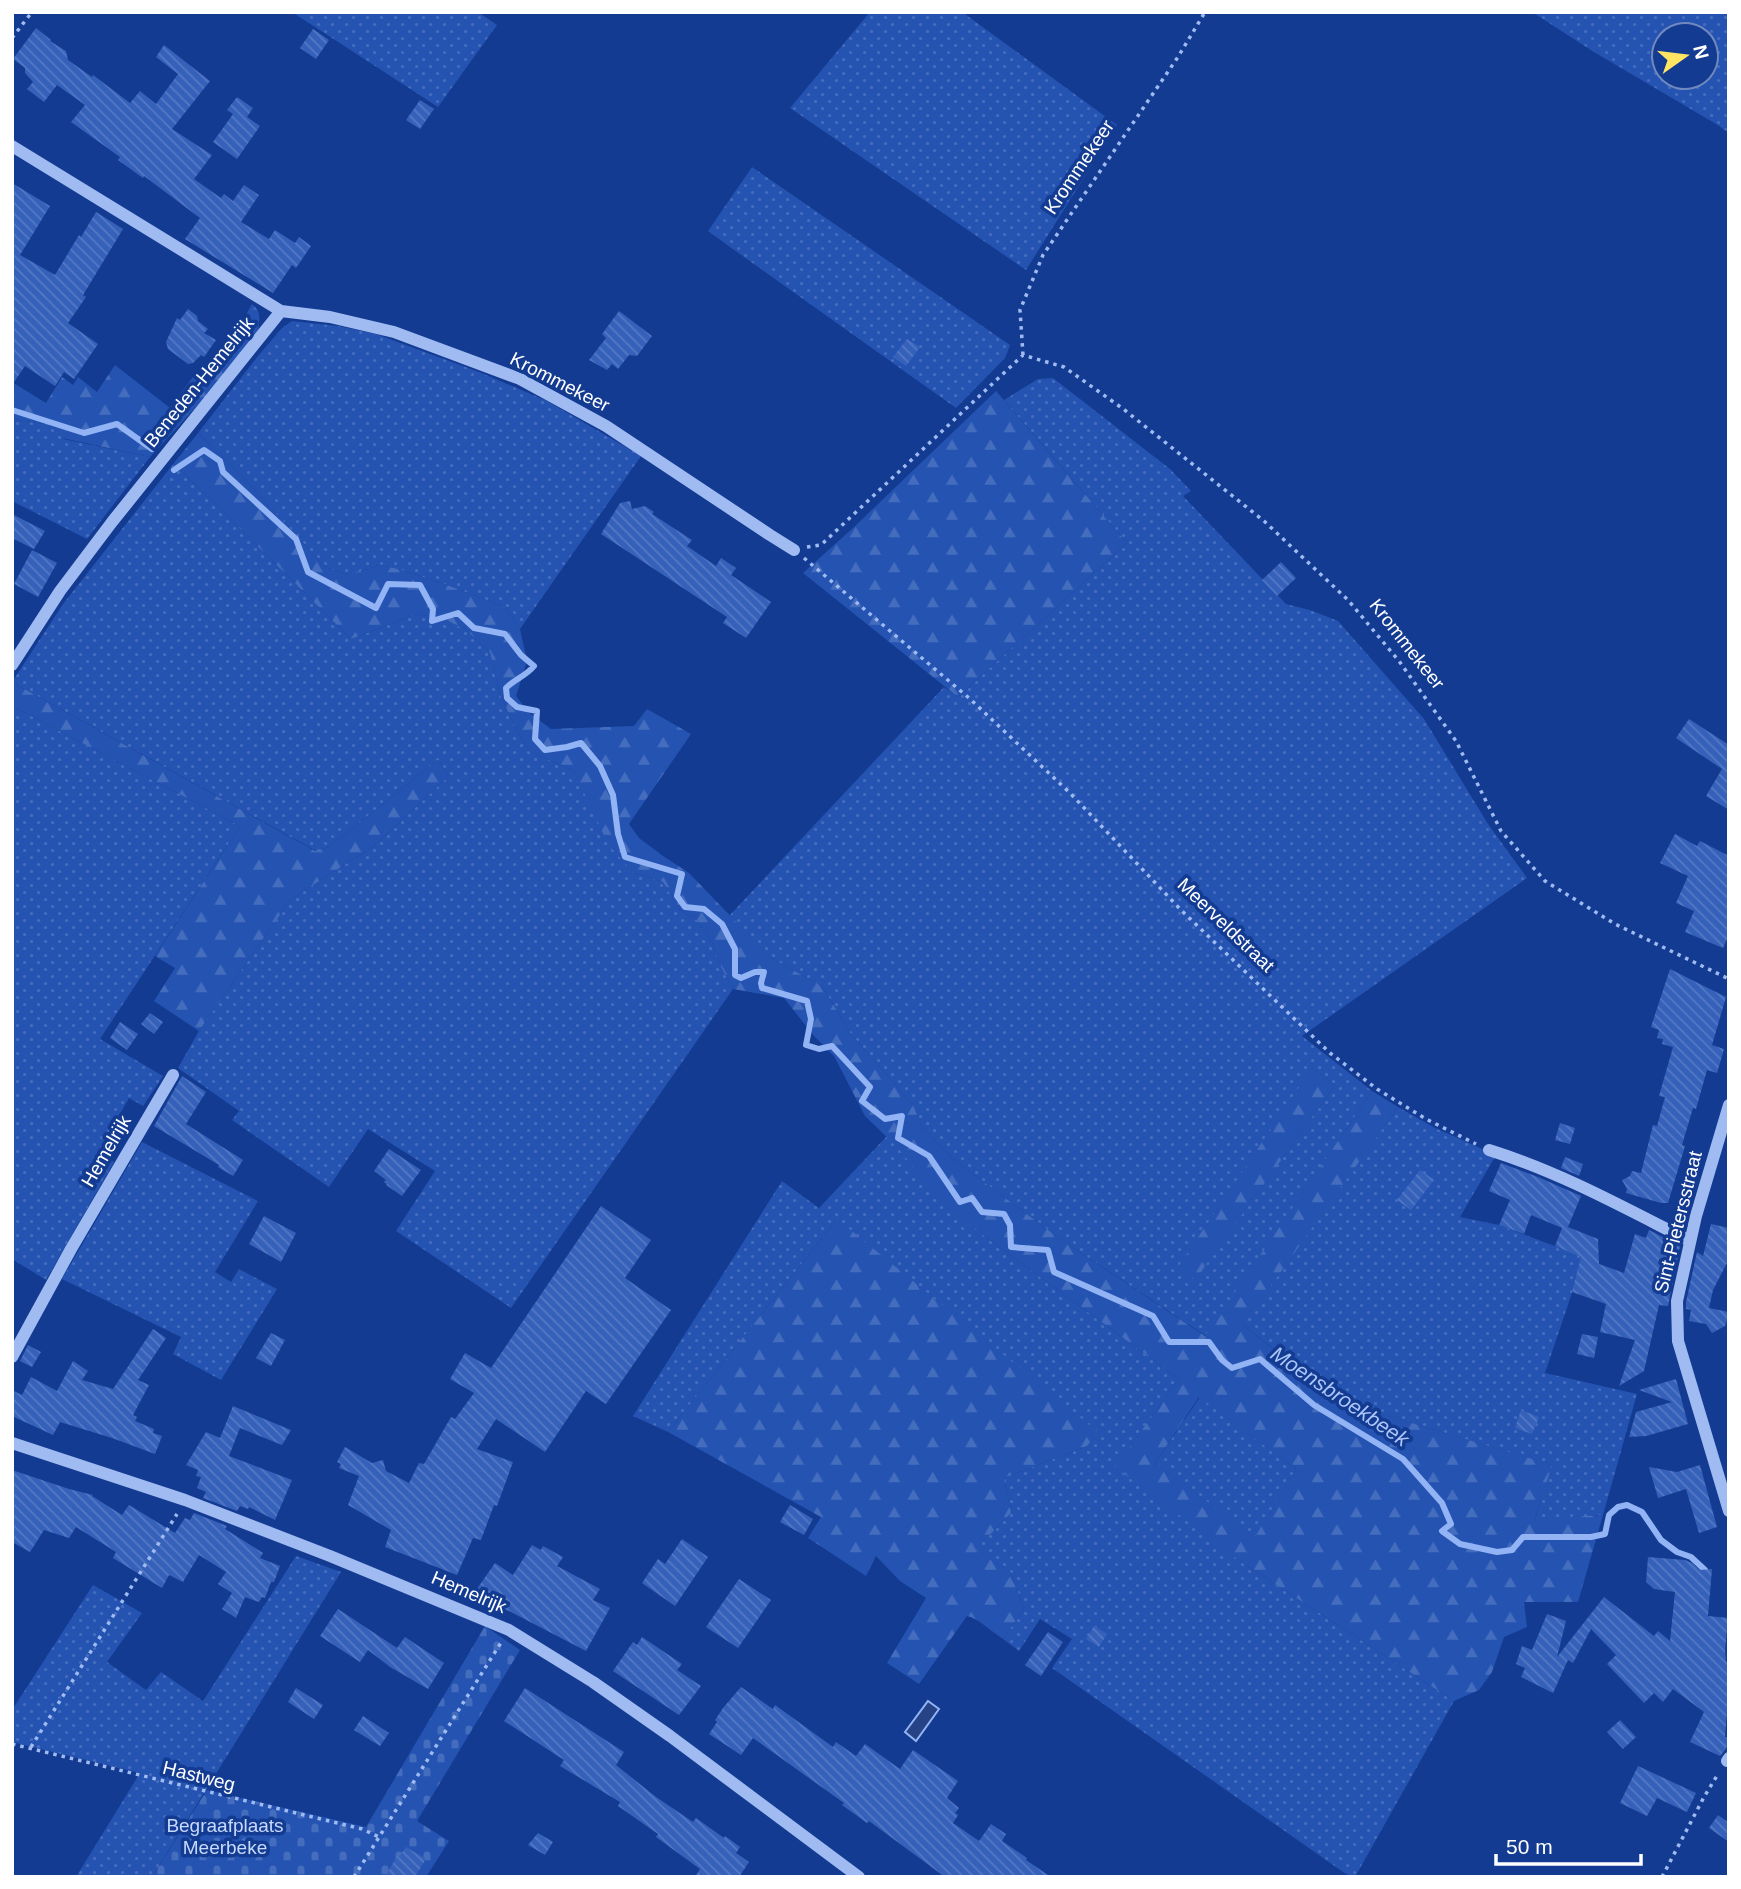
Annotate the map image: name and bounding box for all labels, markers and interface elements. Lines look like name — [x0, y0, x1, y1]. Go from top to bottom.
north arrow — [1650, 21, 1720, 91]
text: N — [1689, 43, 1713, 61]
street label: Krommekeer — [1040, 115, 1118, 218]
street label: Beneden-Hemelrijk — [140, 312, 258, 451]
street label: Krommekeer — [507, 348, 614, 416]
street label: Krommekeer — [1365, 595, 1449, 694]
street label: Meerveldstraat — [1174, 874, 1279, 977]
street label: Hemelrijk — [77, 1111, 135, 1191]
street label: Sint-Pietersstraat — [1650, 1148, 1706, 1295]
water label: Moensbroekbeek — [1267, 1341, 1414, 1451]
street label: Hemelrijk — [428, 1567, 510, 1617]
street label: Hastweg — [161, 1757, 237, 1795]
park label: Begraafplaats Meerbeke — [166, 1815, 284, 1858]
scale bar — [1496, 1822, 1641, 1866]
text: 50 m — [1506, 1835, 1553, 1858]

